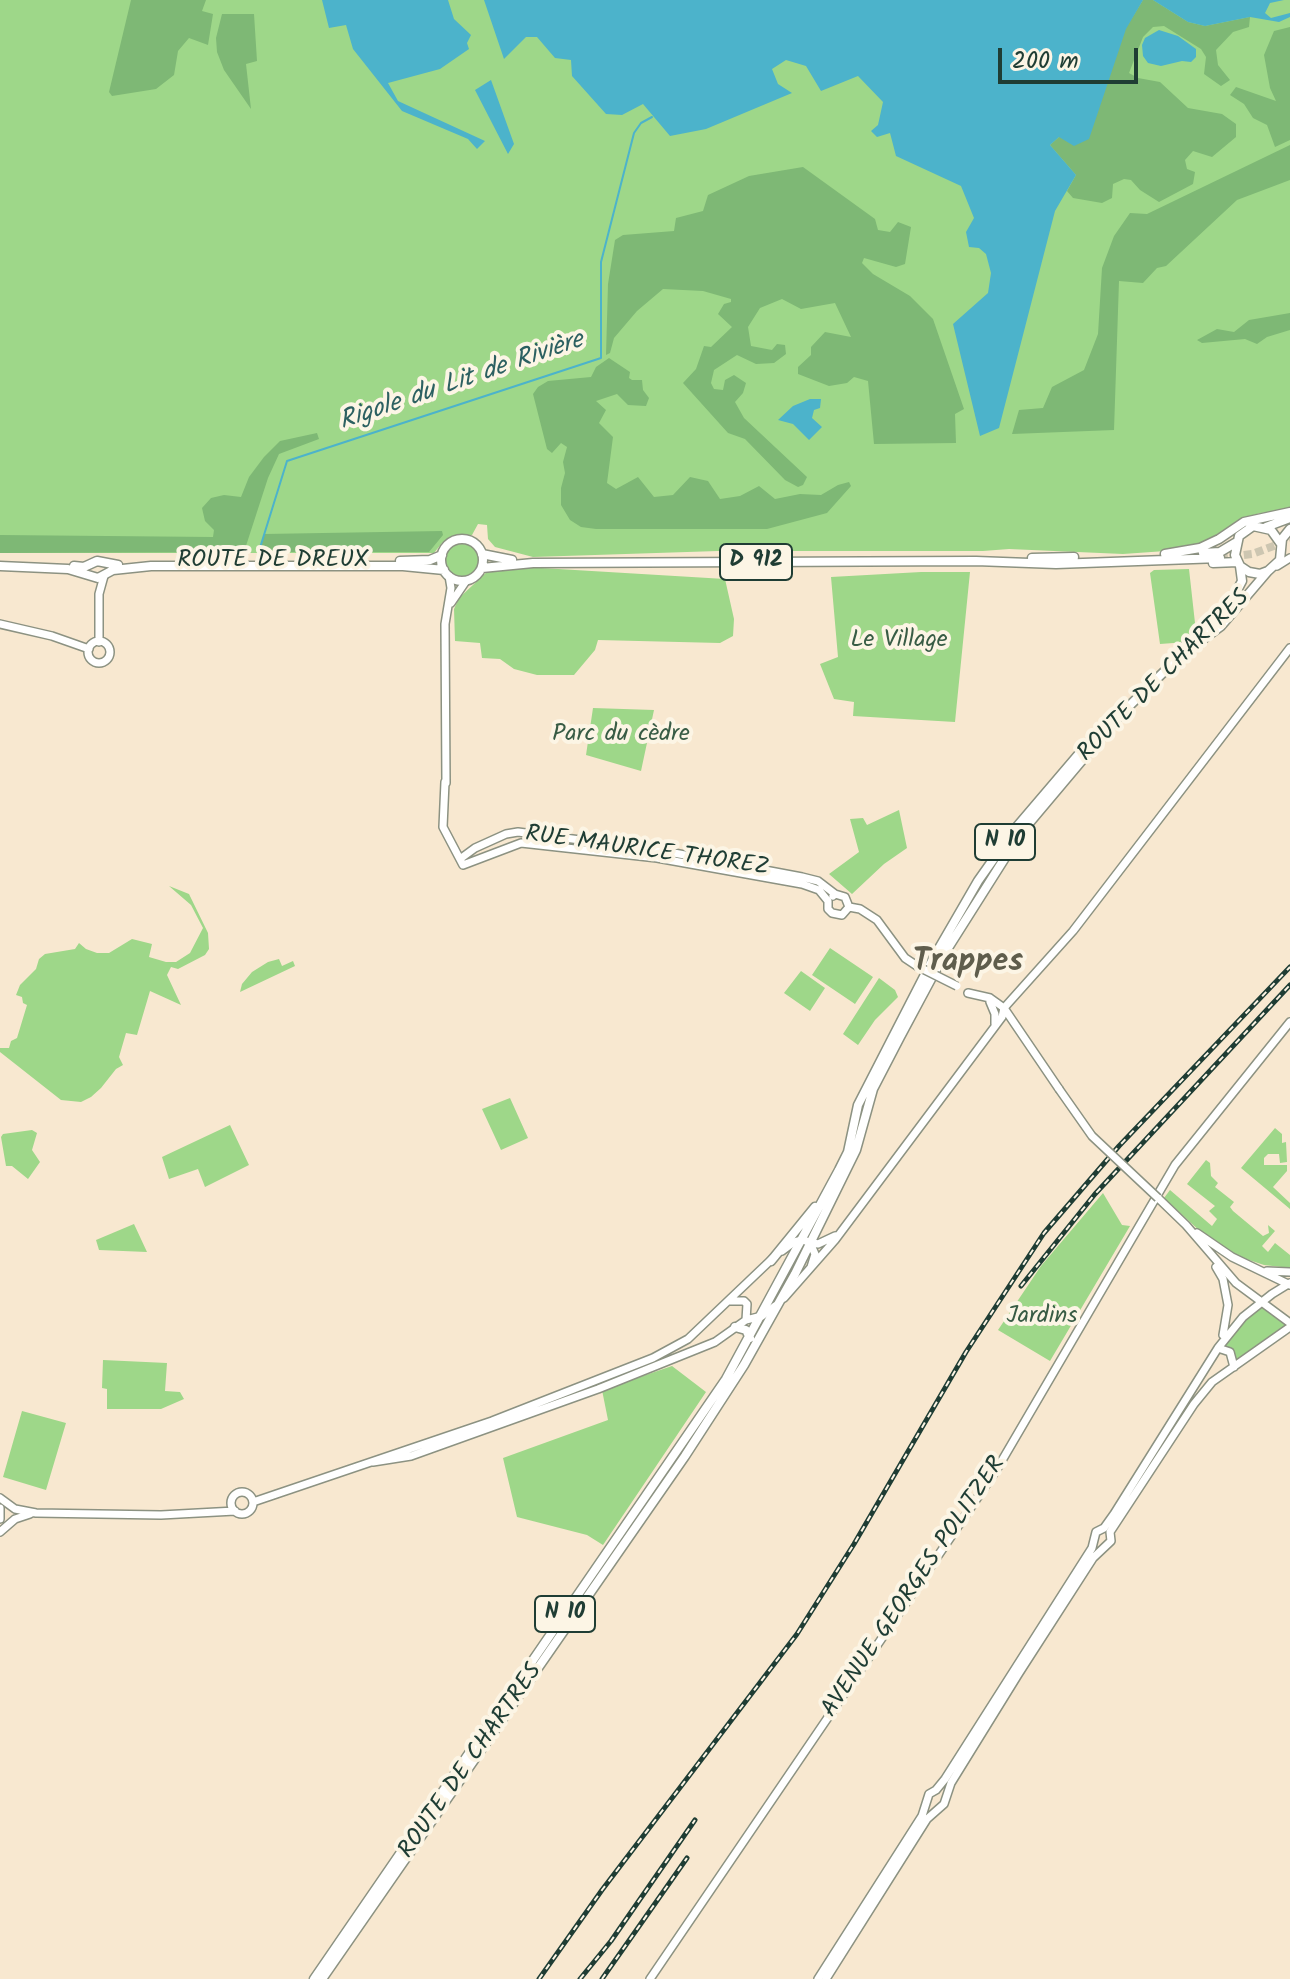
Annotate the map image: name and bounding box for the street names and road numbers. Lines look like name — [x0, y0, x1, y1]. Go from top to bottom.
road number: D 912 — [720, 544, 792, 580]
street label: ROUTE DE DREUX — [177, 548, 369, 576]
street label: ROUTE DE CHARTRES — [1073, 585, 1257, 769]
street label: RUE MAURICE THOREZ — [523, 822, 771, 884]
road number: N 10 — [975, 824, 1035, 860]
street label: AVENUE GEORGES POLITZER — [817, 1452, 1013, 1724]
road number: N 10 — [535, 1596, 595, 1632]
street label: ROUTE DE CHARTRES — [394, 1659, 550, 1865]

